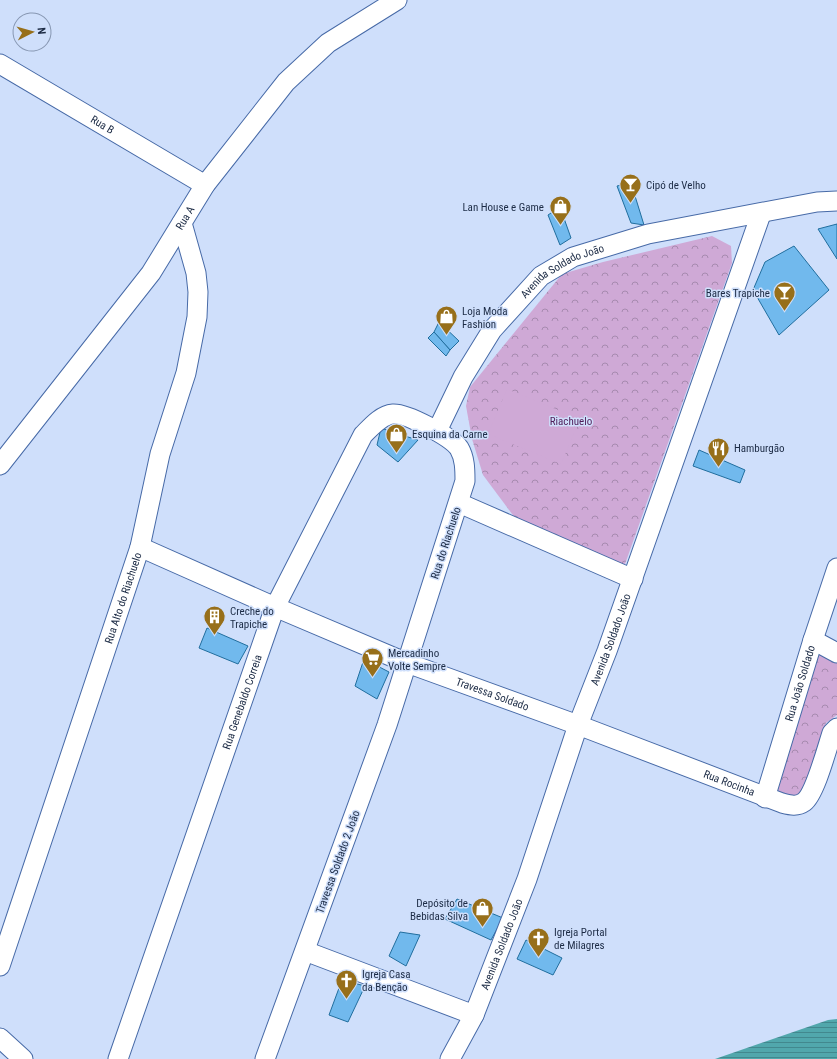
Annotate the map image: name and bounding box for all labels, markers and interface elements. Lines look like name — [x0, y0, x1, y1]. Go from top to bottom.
north arrow — [12, 12, 52, 52]
text: N — [35, 27, 48, 35]
street label: Rua B — [88, 113, 117, 136]
bar icon: Cipó de Velho — [618, 172, 644, 205]
place label: Cipó de Velho — [646, 179, 706, 192]
shop icon: Lan House e Game — [547, 194, 573, 227]
place label: Lan House e Game — [462, 201, 544, 214]
street label: Rua A — [173, 203, 197, 232]
street label: Avenida Soldado João — [518, 241, 606, 301]
bar icon: Bares Trapiche — [772, 280, 798, 313]
place label: Bares Trapiche — [706, 287, 770, 300]
shop icon: Loja Moda Fashion — [433, 304, 459, 337]
place label: Loja Moda Fashion — [462, 305, 508, 331]
park label: Riachuelo — [550, 415, 593, 428]
shop icon: Esquina da Carne — [384, 421, 410, 454]
place label: Esquina da Carne — [412, 428, 488, 441]
restaurant icon: Hamburgão — [706, 435, 732, 468]
place label: Hamburgão — [734, 442, 785, 455]
street label: Rua do Riachuelo — [428, 505, 464, 581]
street label: Rua Alto do Riachuelo — [102, 550, 144, 645]
street label: Avenida Soldado João — [588, 591, 633, 687]
building icon: Creche do Trapiche — [202, 604, 228, 637]
place label: Creche do Trapiche — [230, 605, 274, 631]
street label: Rua João Soldado — [782, 643, 818, 723]
supermarket icon: Mercadinho Volte Sempre — [359, 646, 385, 679]
place label: Mercadinho Volte Sempre — [388, 647, 446, 673]
street label: Rua Genebaldo Correia — [220, 653, 264, 751]
street label: Travessa Soldado — [454, 675, 531, 713]
street label: Rua Rocinha — [702, 767, 757, 799]
street label: Travessa Soldado 2 João — [313, 808, 363, 915]
shop icon: Depósito de Bebidas Silva — [470, 896, 496, 929]
street label: Avenida Soldado João — [478, 896, 525, 992]
place label: Depósito de Bebidas Silva — [410, 897, 468, 923]
church icon: Igreja Portal de Milagres — [526, 925, 552, 958]
place label: Igreja Portal de Milagres — [554, 926, 607, 952]
church icon: Igreja Casa da Benção — [333, 967, 359, 1000]
place label: Igreja Casa da Benção — [362, 968, 411, 994]

